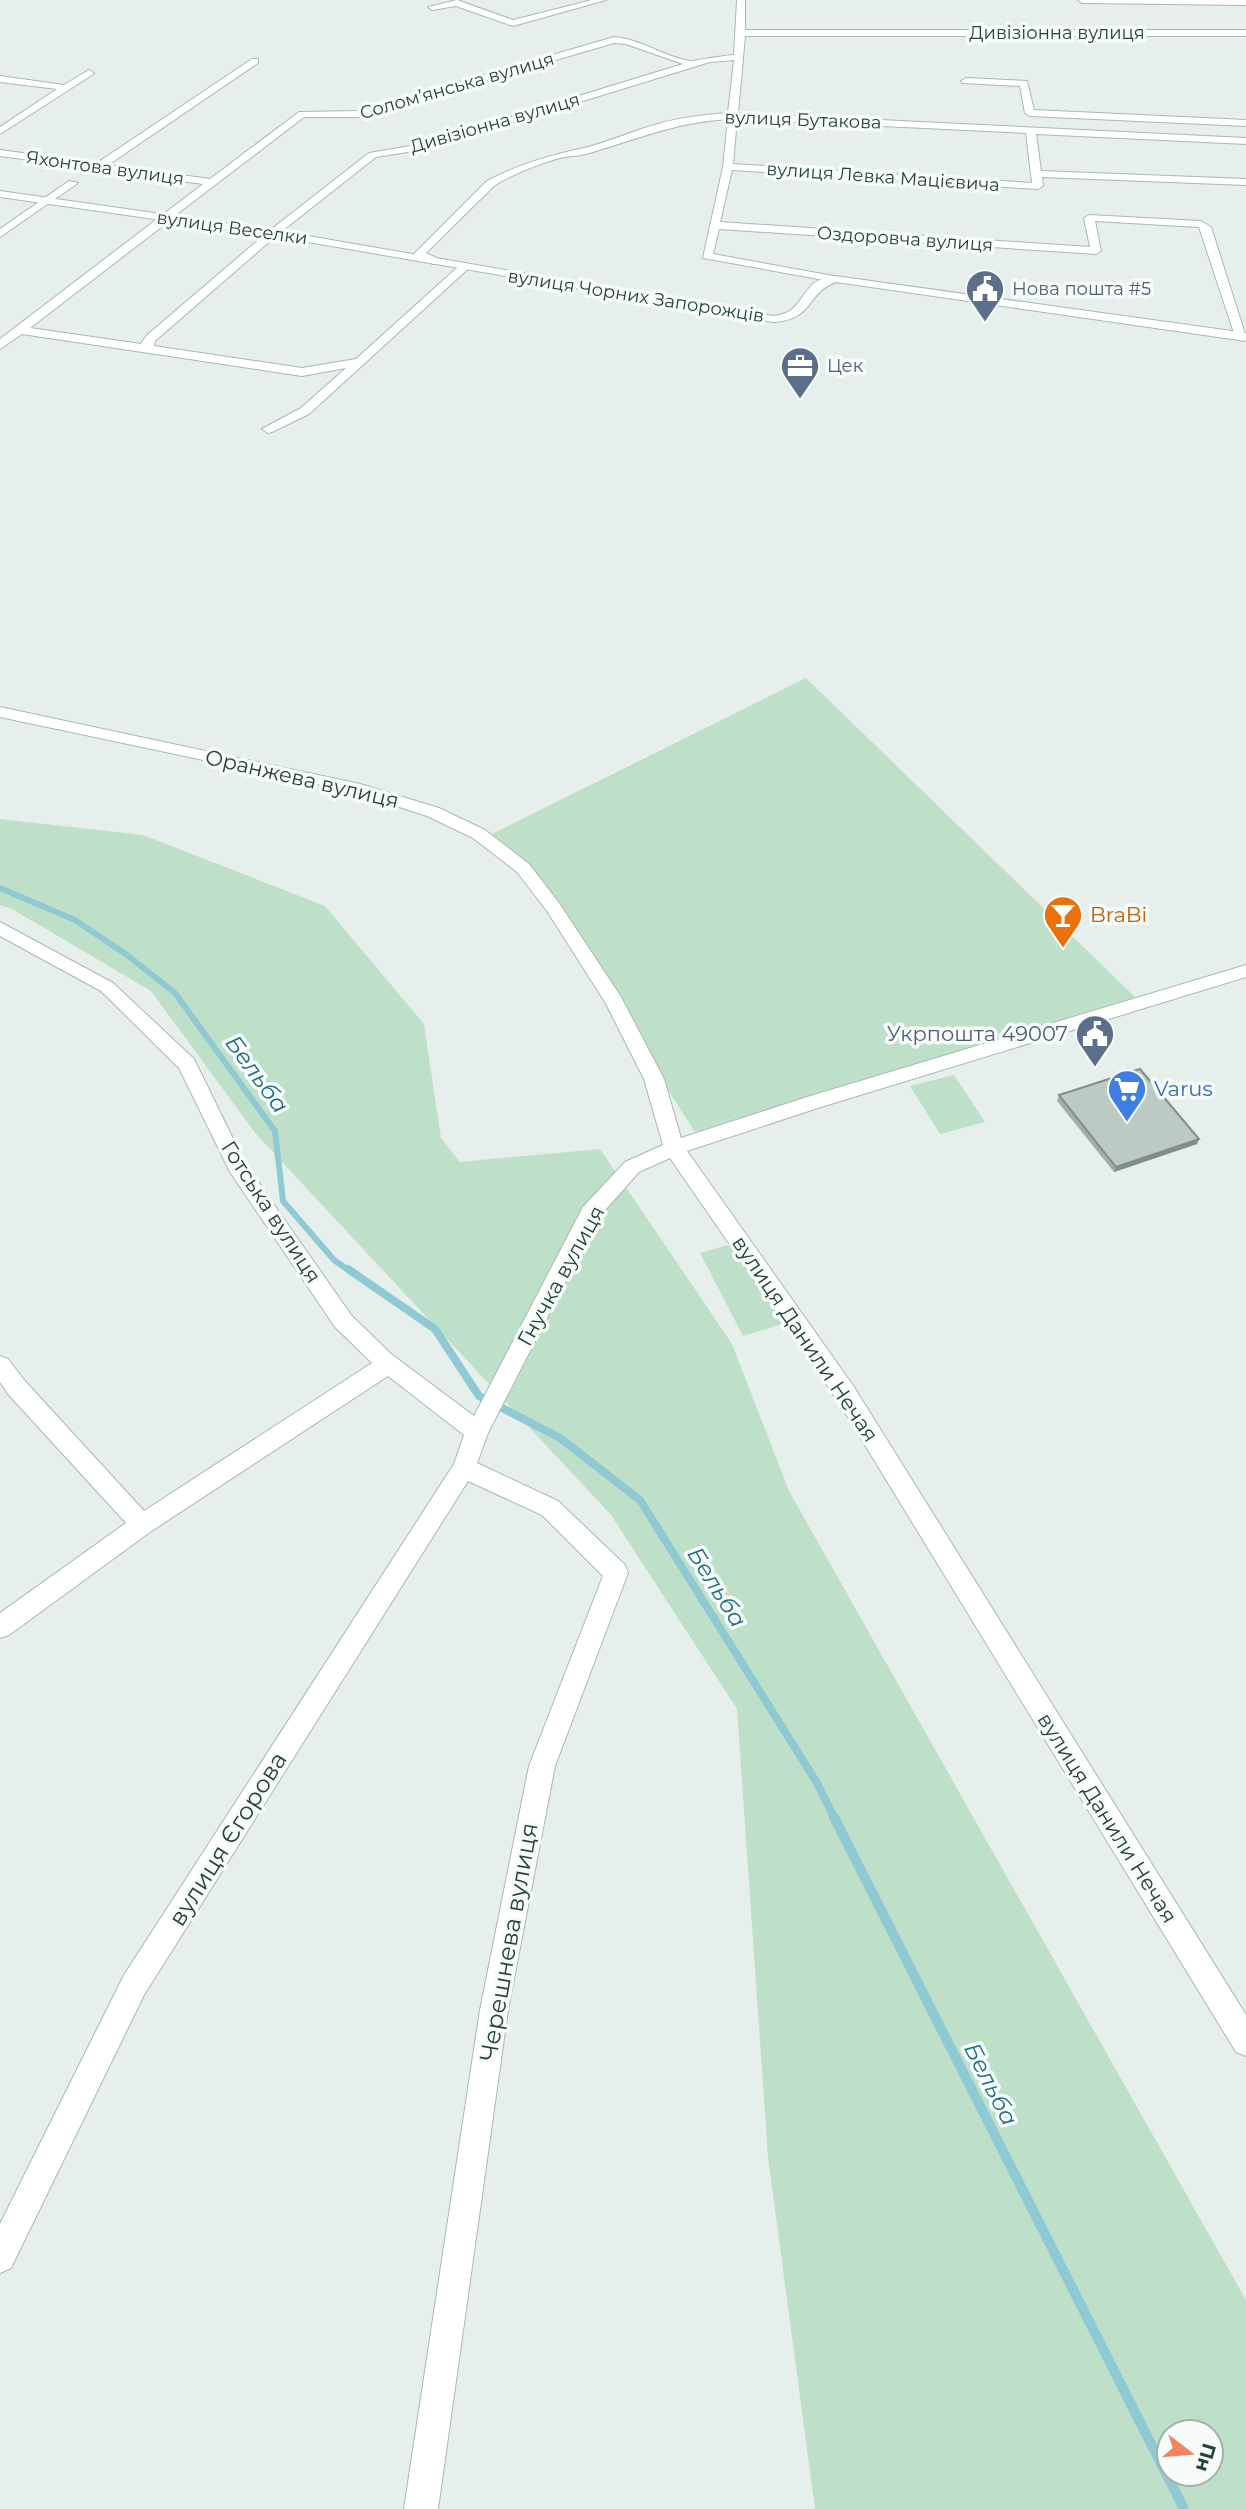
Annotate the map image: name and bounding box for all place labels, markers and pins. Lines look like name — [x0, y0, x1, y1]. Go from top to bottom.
public building icon: Нова пошта #5 — [964, 268, 1006, 323]
place label: Нова пошта #5 — [1012, 278, 1151, 300]
office icon: Цек — [779, 345, 821, 400]
place label: Цек — [827, 355, 864, 377]
bar icon: BraBi — [1042, 894, 1084, 949]
place label: BraBi — [1090, 902, 1147, 927]
public building icon: Укрпошта 49007 — [1074, 1013, 1116, 1068]
place label: Укрпошта 49007 — [887, 1021, 1068, 1046]
supermarket icon: Varus — [1106, 1068, 1148, 1123]
place label: Varus — [1154, 1076, 1213, 1101]

